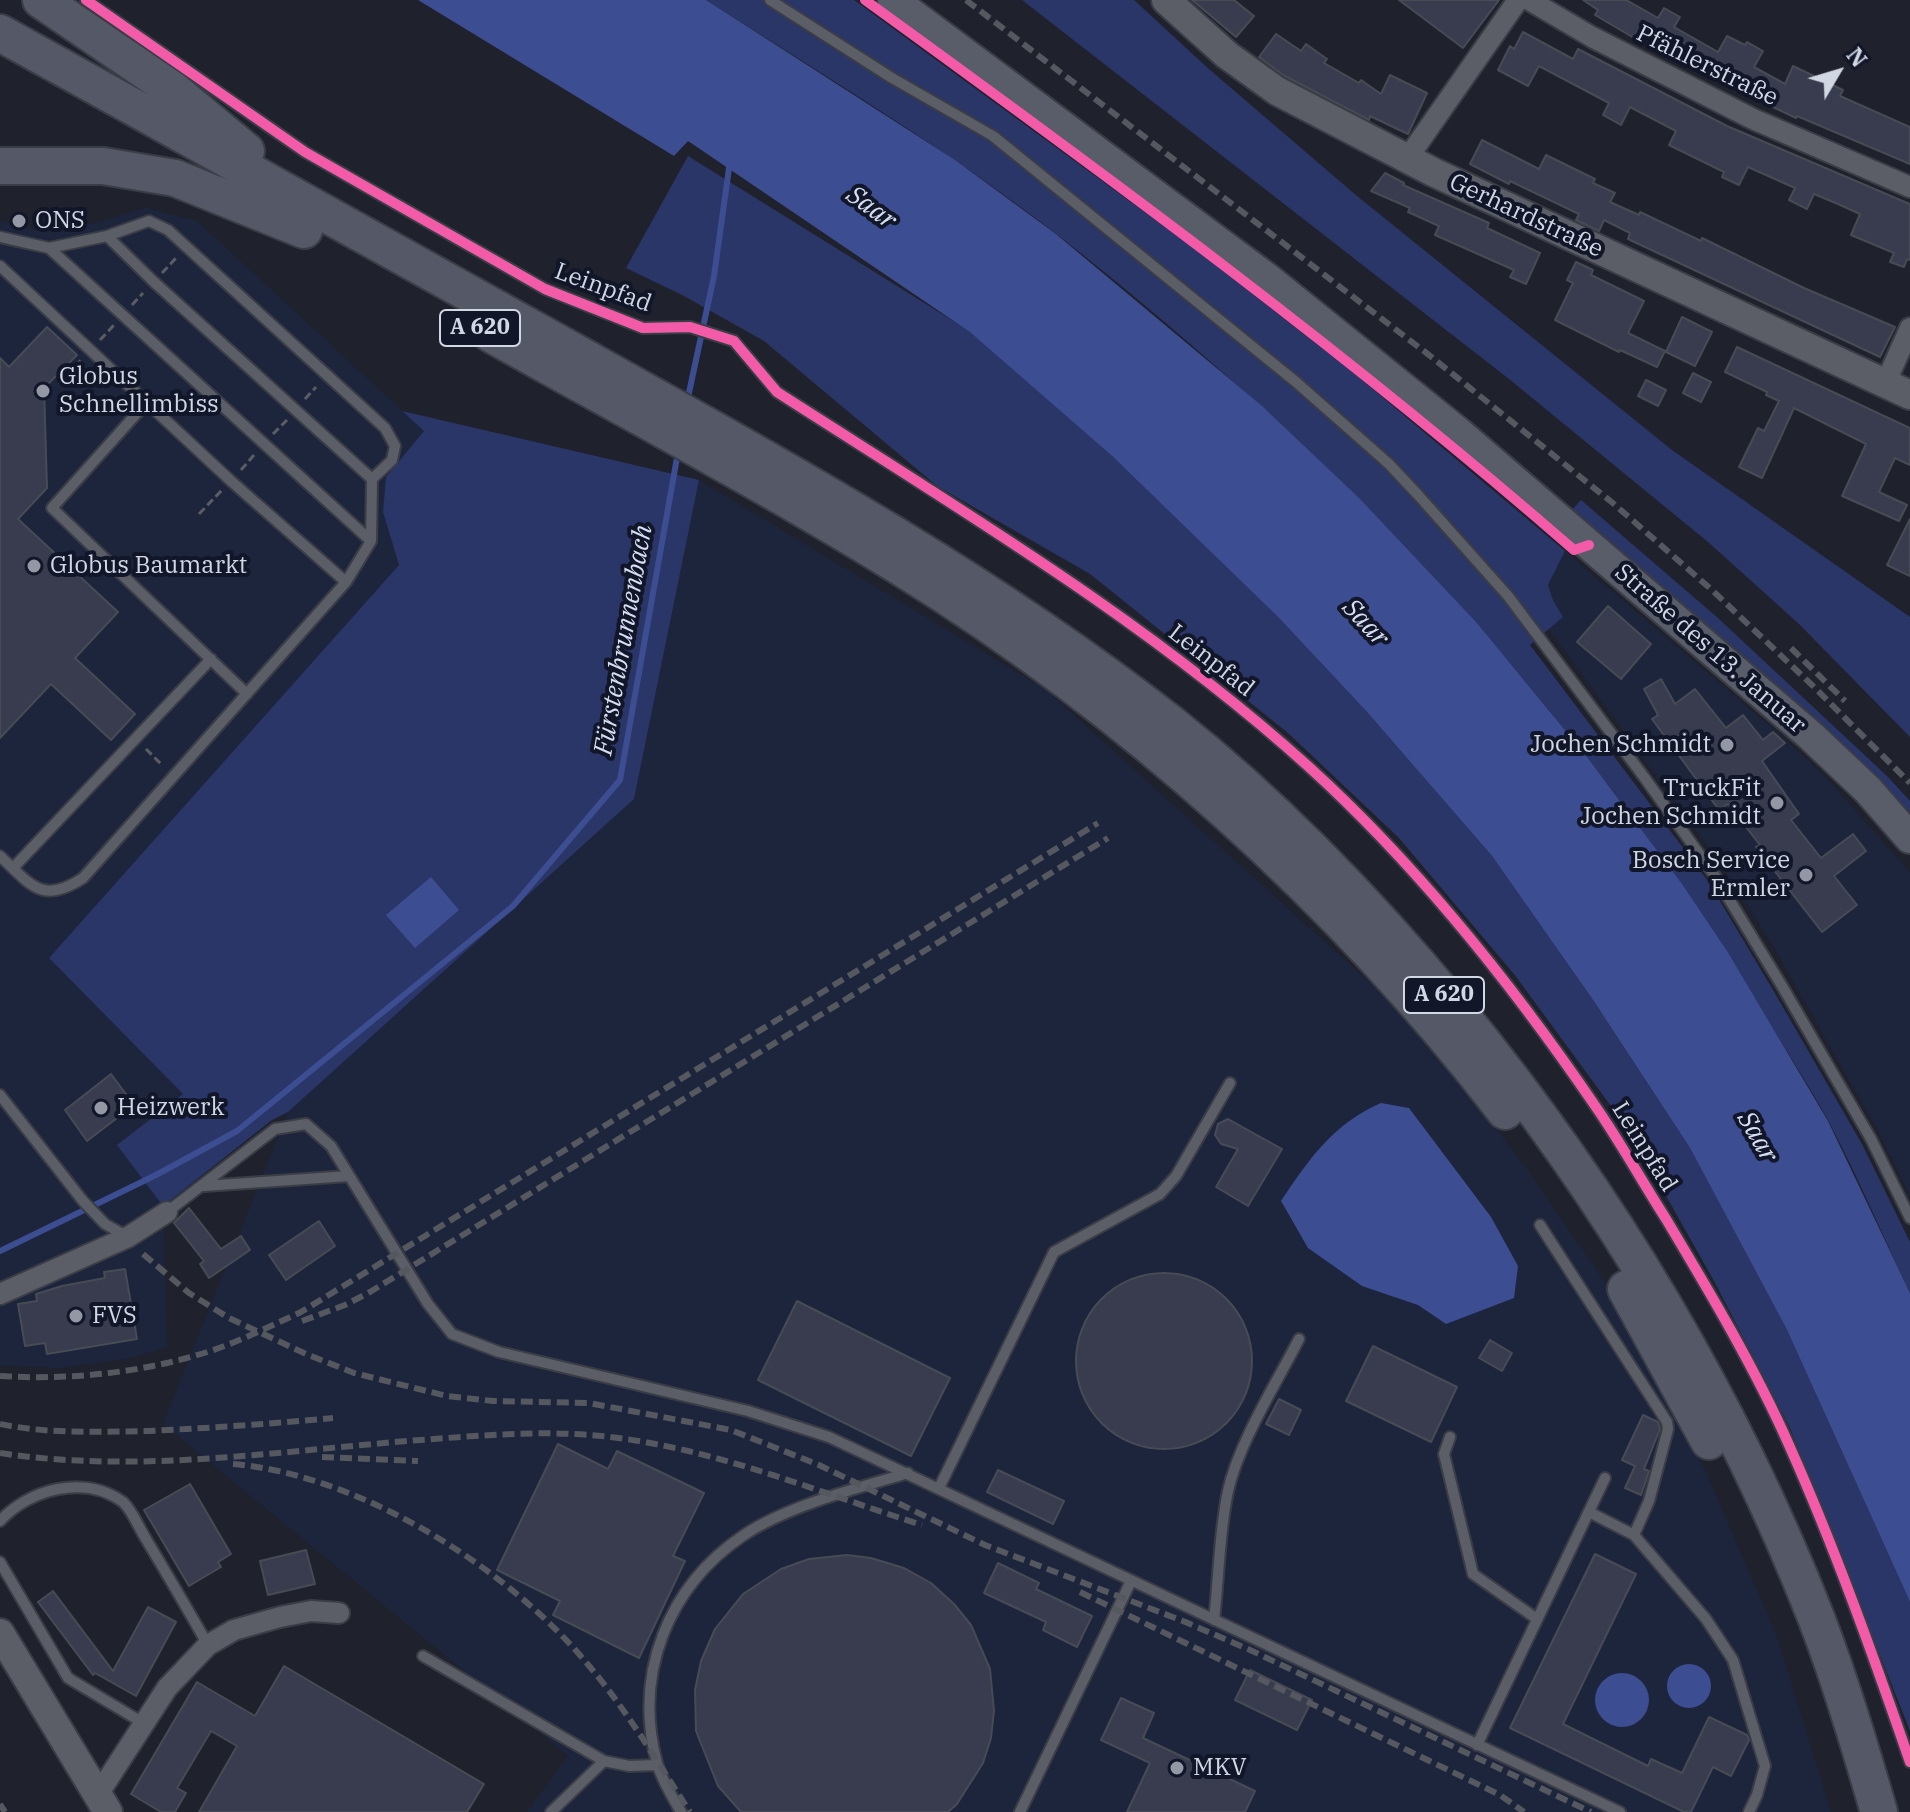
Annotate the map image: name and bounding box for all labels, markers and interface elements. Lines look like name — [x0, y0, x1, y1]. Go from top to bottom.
street label: Pfählerstraße — [1631, 19, 1783, 113]
north arrow — [1798, 32, 1878, 112]
text: N — [1841, 41, 1874, 73]
street label: Gerhardstraße — [1445, 168, 1607, 264]
water label: Saar — [840, 180, 902, 236]
place label: ONS — [35, 207, 85, 235]
marker: ONS — [10, 212, 28, 230]
street label: Leinpfad — [551, 257, 655, 319]
road number: A 620 — [440, 310, 520, 346]
place label: Globus Schnellimbiss — [59, 363, 219, 419]
marker: Globus Schnellimbiss — [34, 382, 52, 400]
water label: Fürstenbrunnenbach — [588, 522, 660, 758]
place label: Globus Baumarkt — [50, 552, 247, 580]
marker: Globus Baumarkt — [25, 557, 43, 575]
street label: Straße des 13. Januar — [1609, 558, 1811, 740]
water label: Saar — [1335, 593, 1395, 653]
street label: Leinpfad — [1162, 619, 1260, 703]
place label: Jochen Schmidt — [1530, 731, 1711, 759]
marker: Jochen Schmidt — [1718, 736, 1736, 754]
place label: TruckFit Jochen Schmidt — [1580, 775, 1761, 831]
marker: TruckFit Jochen Schmidt — [1768, 794, 1786, 812]
place label: Bosch Service Ermler — [1632, 847, 1790, 903]
marker: Bosch Service Ermler — [1797, 866, 1815, 884]
road number: A 620 — [1404, 977, 1484, 1013]
place label: Heizwerk — [117, 1094, 224, 1122]
street label: Leinpfad — [1605, 1097, 1683, 1197]
marker: Heizwerk — [92, 1099, 110, 1117]
water label: Saar — [1730, 1106, 1784, 1168]
place label: FVS — [92, 1302, 137, 1330]
marker: FVS — [67, 1307, 85, 1325]
place label: MKV — [1193, 1754, 1247, 1782]
marker: MKV — [1168, 1759, 1186, 1777]

